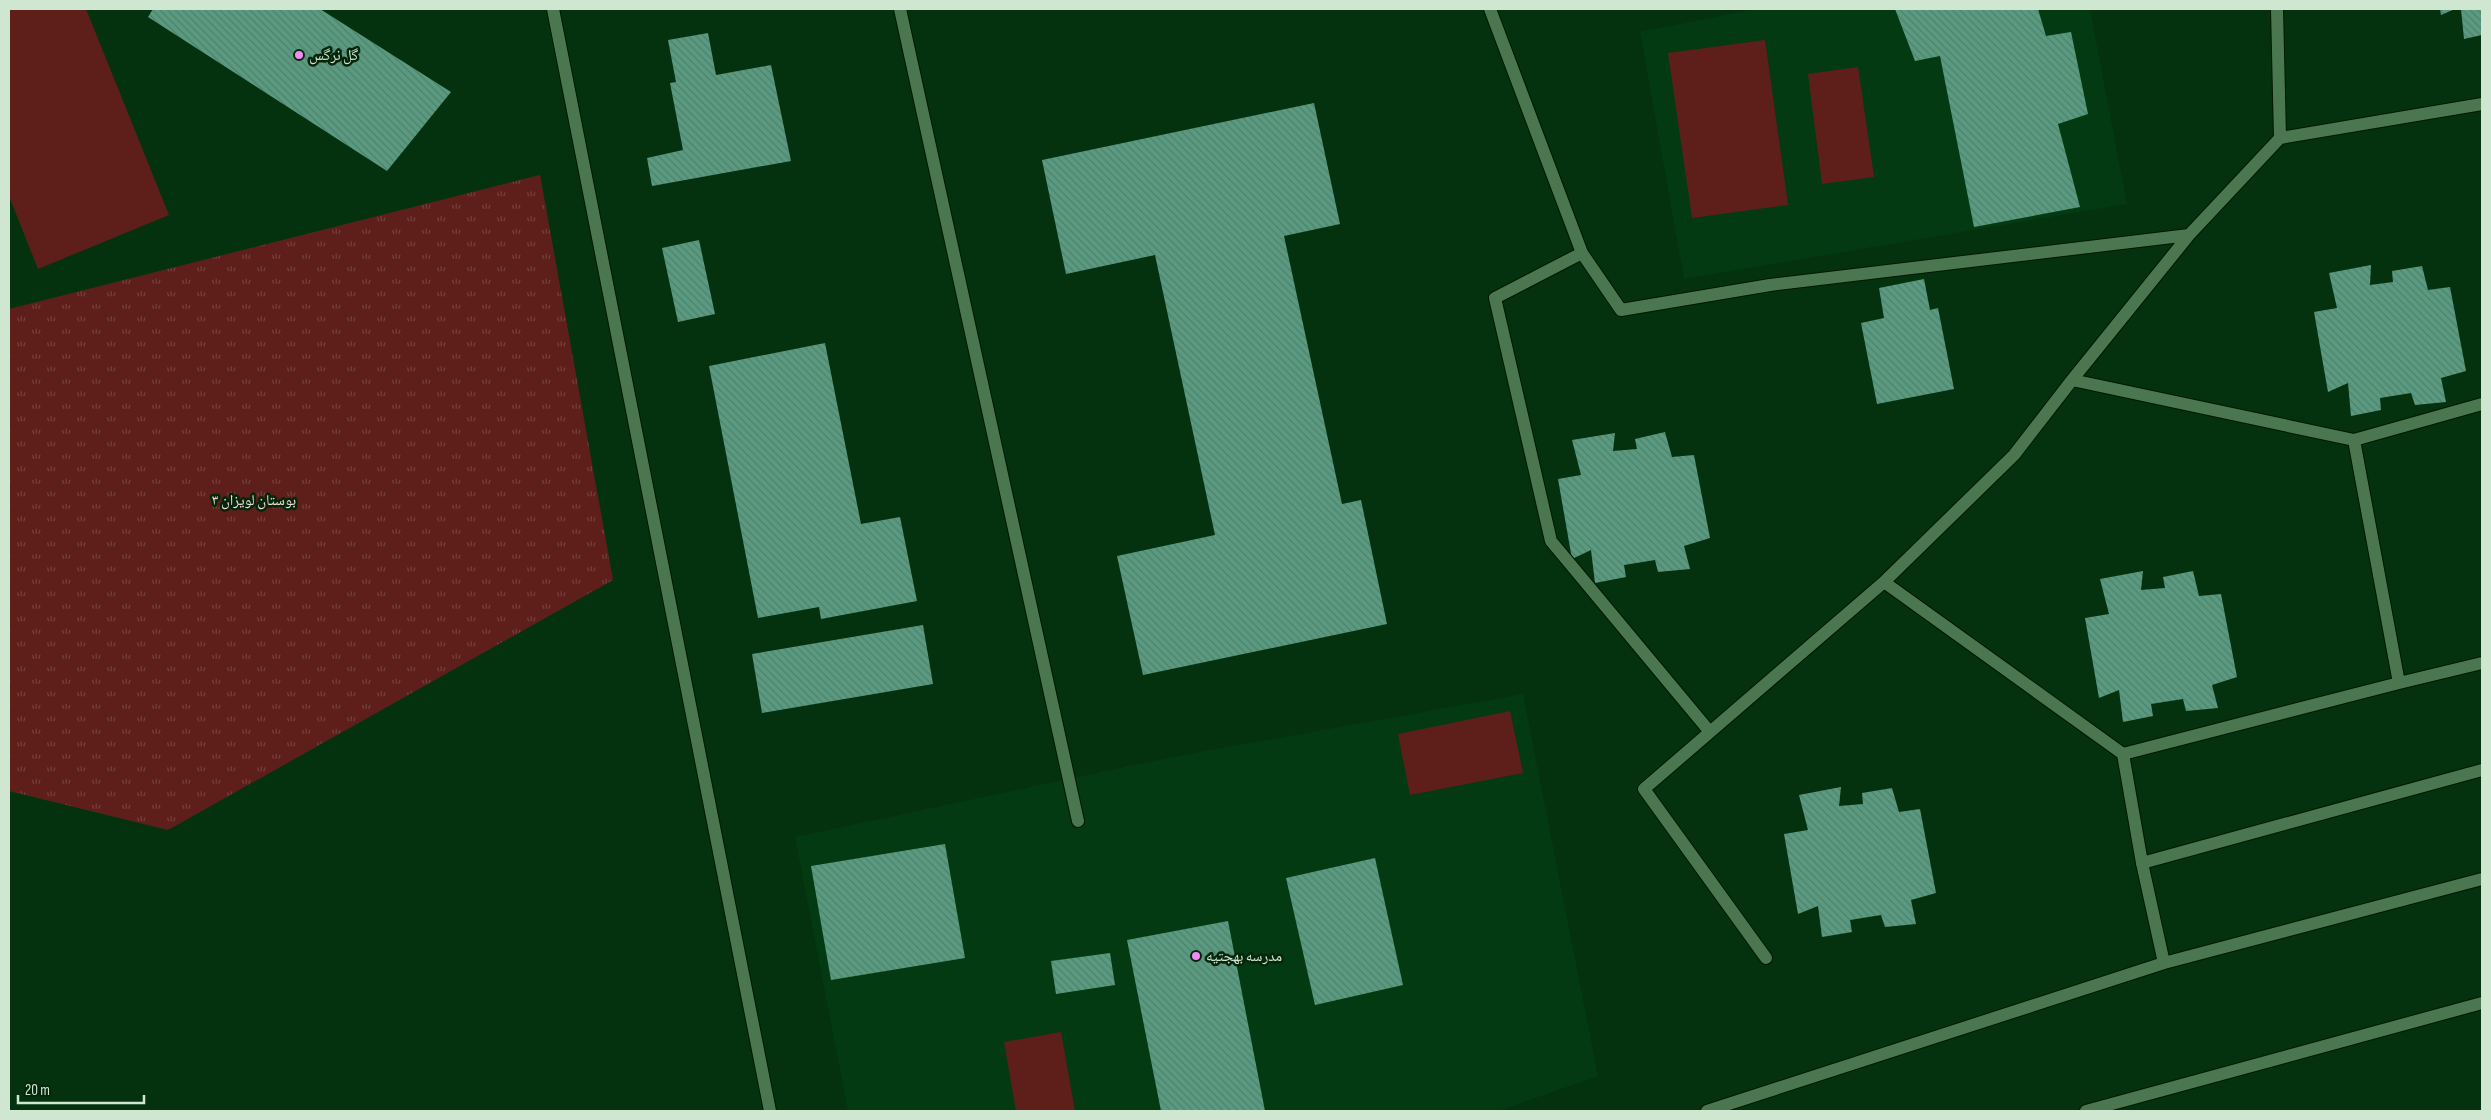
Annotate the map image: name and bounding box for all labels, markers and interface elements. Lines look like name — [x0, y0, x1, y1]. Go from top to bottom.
place label: گل نرگس — [309, 46, 358, 65]
marker: گل نرگس — [293, 49, 305, 61]
park label: بوستان لویزان ۳ — [212, 491, 296, 510]
place label: مدرسه بهجتیه — [1206, 947, 1282, 966]
marker: مدرسه بهجتیه — [1190, 950, 1202, 962]
scale bar — [18, 1072, 144, 1104]
text: 20 m — [25, 1081, 50, 1100]

